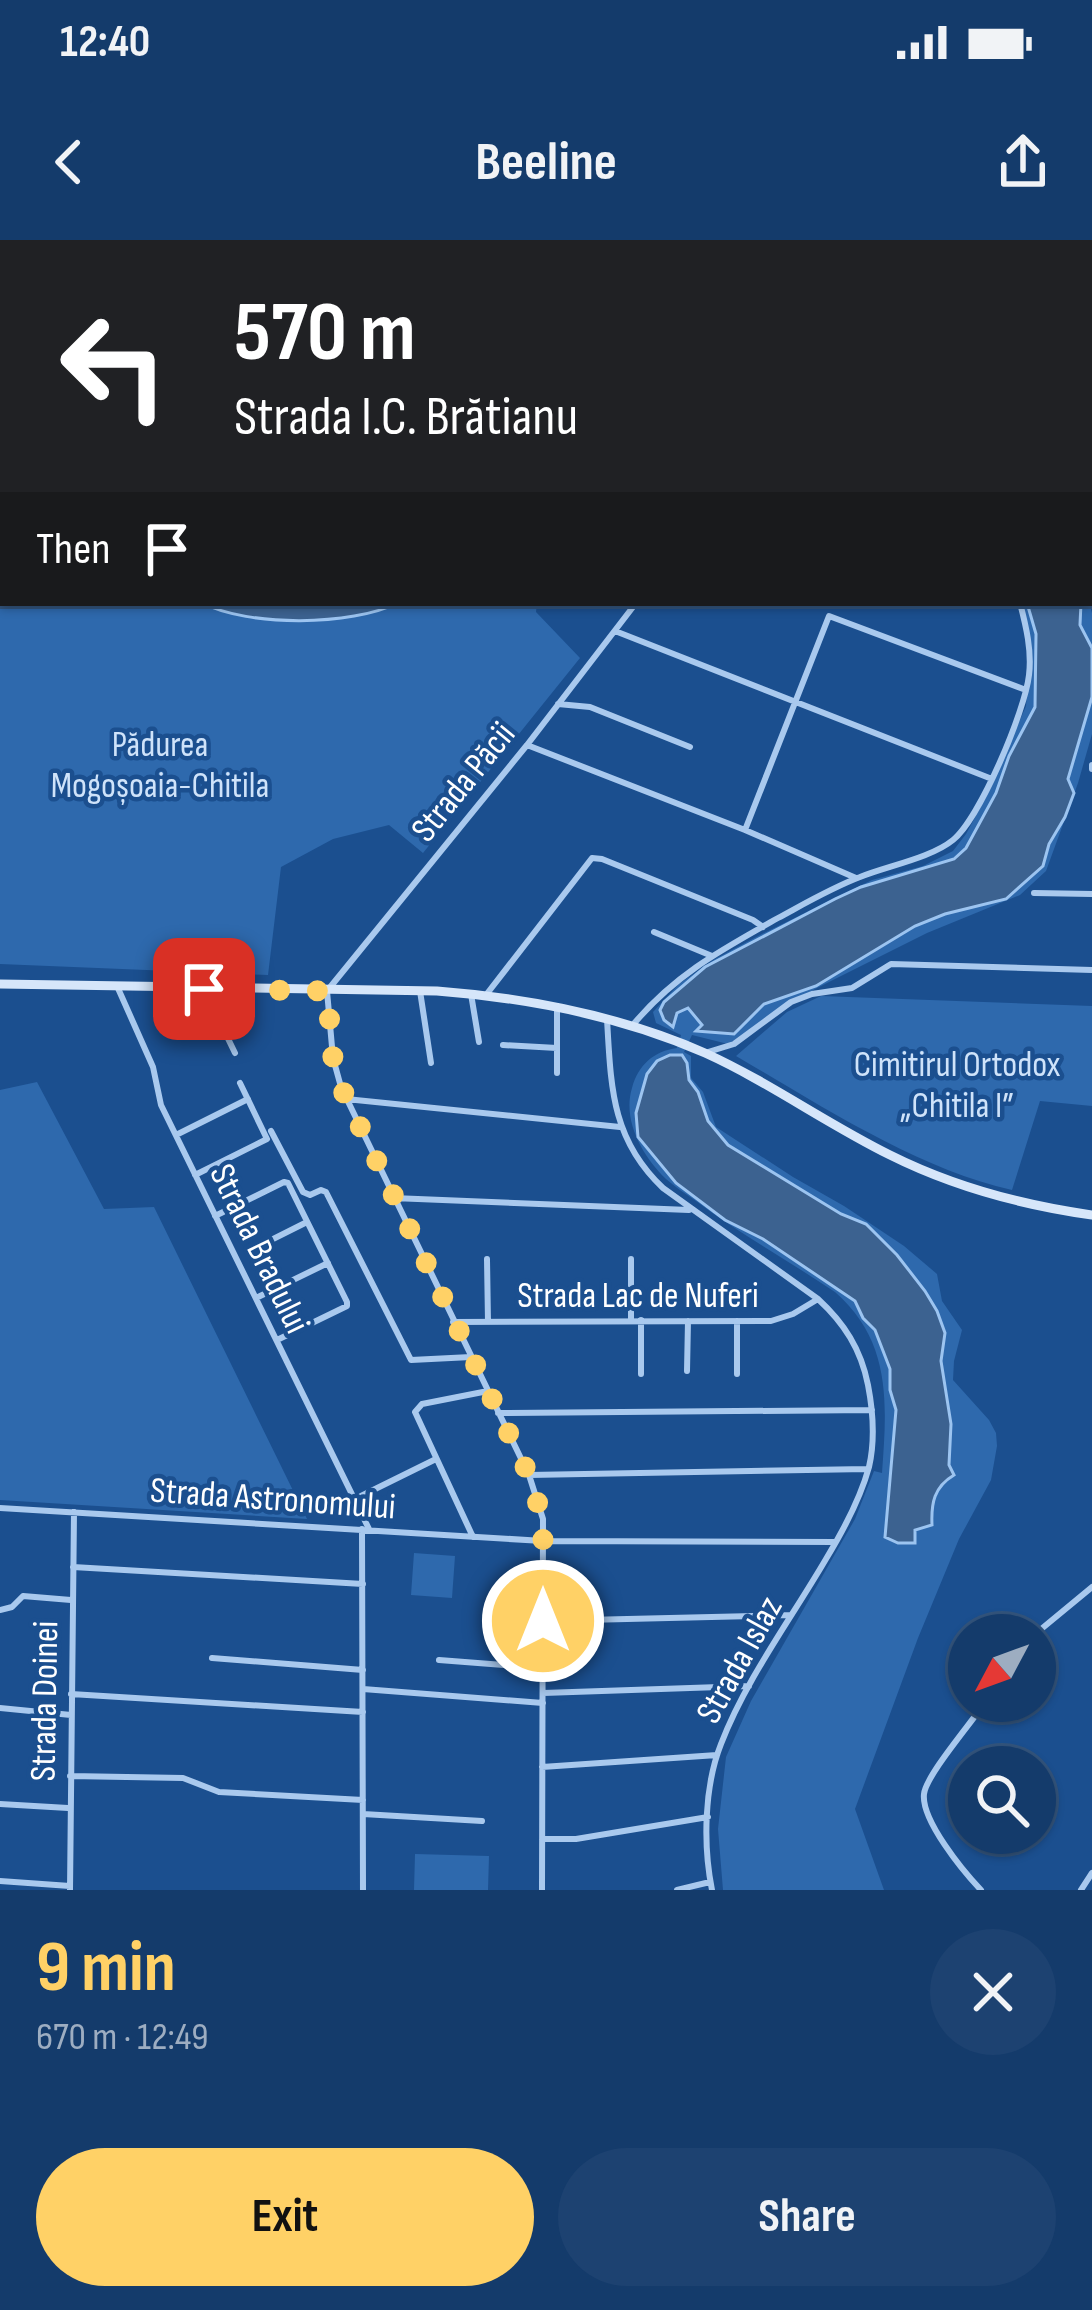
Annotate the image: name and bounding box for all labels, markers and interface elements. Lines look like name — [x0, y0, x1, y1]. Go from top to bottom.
text: 12:40 — [60, 15, 150, 70]
icon: back — [36, 129, 102, 195]
icon: share — [990, 129, 1056, 195]
text: Beeline — [475, 130, 617, 195]
text: 570 m — [234, 283, 416, 384]
icon: left — [36, 288, 192, 444]
text: Strada I.C. Brătianu — [234, 385, 578, 450]
icon: arrive — [134, 516, 200, 582]
text: Then — [36, 522, 110, 577]
street label: Strada Păcii — [403, 714, 525, 851]
park label: Pădurea Mogoșoaia-Chitila — [51, 724, 269, 808]
pin — [153, 938, 255, 1040]
icon: arrive — [171, 956, 237, 1022]
park label: Cimitirul Ortodox „Chitila I” — [854, 1044, 1061, 1128]
street label: Strada Bradului — [199, 1158, 318, 1341]
street label: Strada Lac de Nuferi — [517, 1275, 759, 1318]
street label: Strada Astronomului — [149, 1469, 397, 1530]
position arrow — [480, 1558, 606, 1684]
street label: Strada Islaz — [688, 1589, 793, 1731]
north arrow — [948, 1614, 1056, 1722]
map controls — [948, 1614, 1056, 1854]
street label: Strada Doinei — [23, 1620, 68, 1782]
button: search — [948, 1746, 1056, 1854]
text: 9 min — [36, 1925, 176, 2012]
button: close — [930, 1929, 1056, 2055]
text: 670 m · 12:49 — [36, 2014, 209, 2061]
button: Exit — [36, 2148, 534, 2286]
button: Share — [558, 2148, 1056, 2286]

